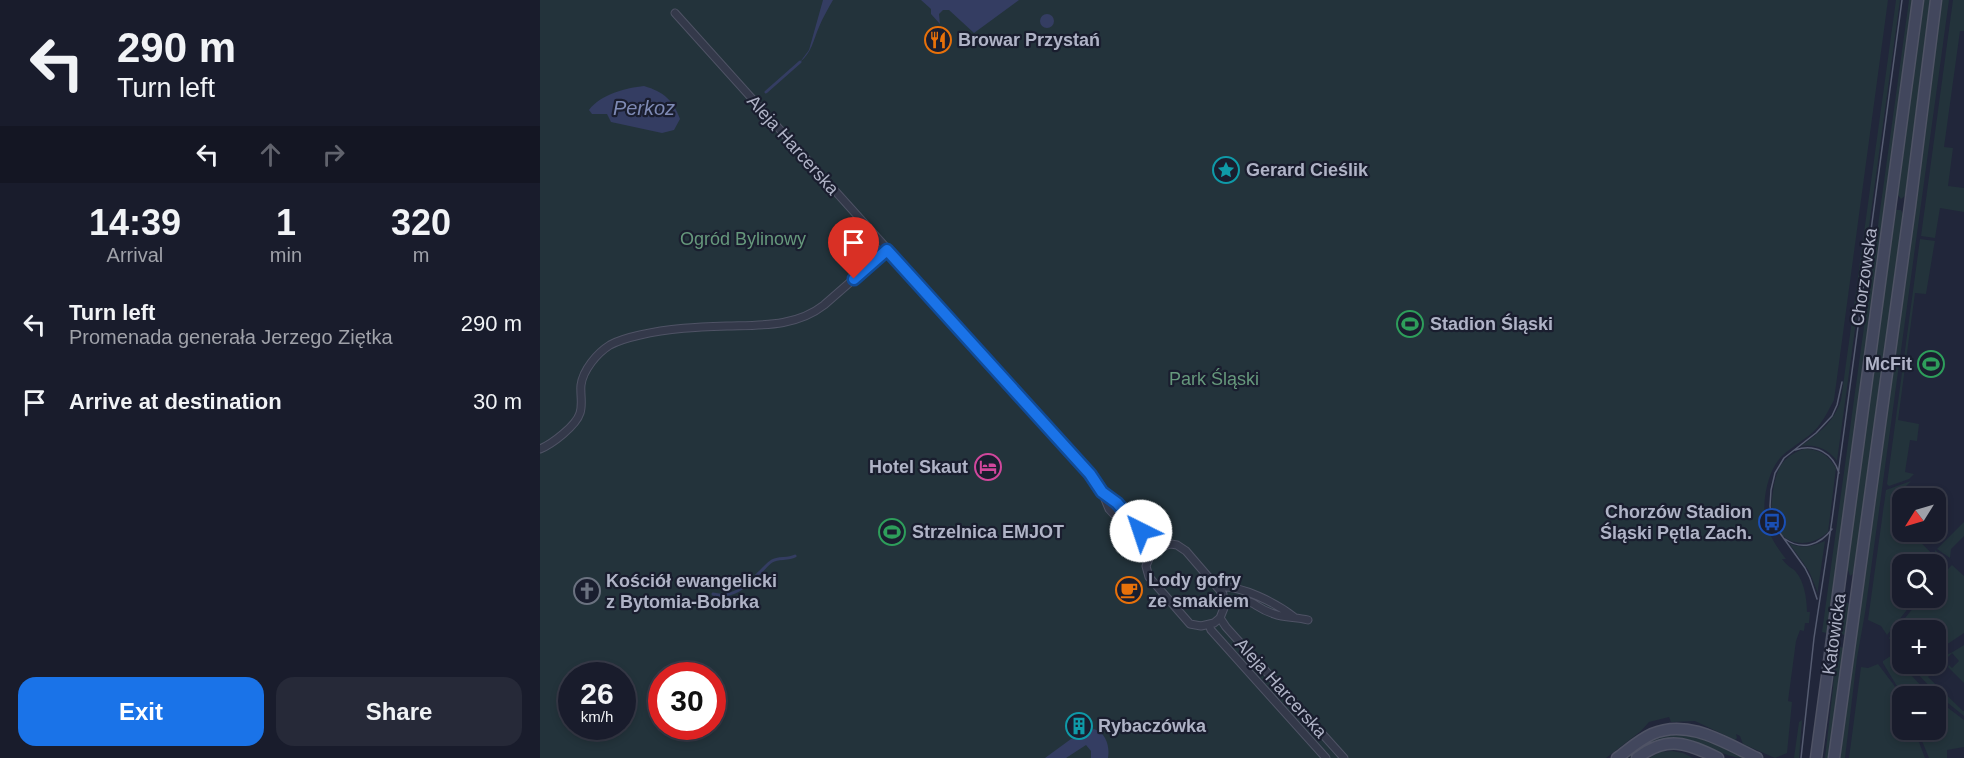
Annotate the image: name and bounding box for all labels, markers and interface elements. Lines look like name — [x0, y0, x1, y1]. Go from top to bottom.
icon: left — [18, 24, 96, 102]
text: 290 m — [117, 24, 236, 71]
restaurant icon: Browar Przystań — [923, 25, 953, 55]
place label: Browar Przystań — [958, 30, 1100, 50]
text: Turn left — [117, 73, 215, 103]
street label: Aleja Harcerska — [743, 91, 844, 200]
water label: Perkoz — [613, 97, 675, 119]
icon: left — [191, 138, 224, 171]
icon: ahead — [254, 138, 287, 171]
icon: right — [317, 138, 350, 171]
place icon: Gerard Cieślik — [1211, 155, 1241, 185]
place label: Gerard Cieślik — [1246, 160, 1369, 180]
text: 14:39 — [89, 202, 181, 243]
text: 1 — [276, 202, 296, 243]
text: 320 — [391, 202, 451, 243]
pin — [828, 217, 879, 279]
icon: arrive — [837, 226, 870, 259]
street label: Chorzowska — [1847, 226, 1881, 327]
park label: Ogród Bylinowy — [680, 229, 806, 249]
text: Arrival — [107, 244, 163, 266]
text: min — [270, 244, 302, 266]
text: m — [413, 244, 429, 266]
text: Turn left — [69, 300, 155, 325]
icon: left — [18, 308, 51, 341]
sports icon: Stadion Śląski — [1395, 309, 1425, 339]
text: 290 m — [461, 311, 522, 336]
place label: Stadion Śląski — [1430, 313, 1553, 334]
text: Promenada generała Jerzego Ziętka — [69, 326, 393, 348]
sports icon: McFit — [1916, 349, 1946, 379]
place label: McFit — [1865, 354, 1912, 374]
park label: Park Śląski — [1169, 368, 1259, 389]
icon: arrive — [18, 386, 51, 419]
text: Arrive at destination — [69, 389, 282, 414]
text: 30 m — [473, 389, 522, 414]
hotel icon: Hotel Skaut — [973, 452, 1003, 482]
place label: Hotel Skaut — [869, 457, 968, 477]
north arrow — [1892, 488, 1946, 542]
map controls — [1892, 488, 1946, 740]
position arrow — [1109, 499, 1173, 563]
place label: Chorzów Stadion Śląski Pętla Zach. — [1600, 502, 1752, 543]
bus stop icon: Chorzów Stadion Śląski Pętla Zach. — [1757, 507, 1787, 537]
sports icon: Strzelnica EMJOT — [877, 517, 907, 547]
place label: Strzelnica EMJOT — [912, 522, 1064, 542]
button: search — [1892, 554, 1946, 608]
place label: Lody gofry ze smakiem — [1148, 570, 1249, 611]
place label: Kościół ewangelicki z Bytomia-Bobrka — [606, 571, 777, 612]
cafe icon: Lody gofry ze smakiem — [1114, 575, 1144, 605]
church icon: Kościół ewangelicki z Bytomia-Bobrka — [572, 576, 602, 606]
street label: Katowicka — [1818, 591, 1850, 676]
button: + — [1892, 620, 1946, 674]
street label: Aleja Harcerska — [1231, 634, 1332, 743]
speed limit sign: 30 — [648, 662, 726, 740]
button: Exit — [18, 677, 264, 746]
button: Share — [276, 677, 522, 746]
text: 26 — [580, 677, 614, 710]
button: − — [1892, 686, 1946, 740]
text: km/h — [581, 708, 613, 725]
building icon: Rybaczówka — [1064, 711, 1094, 741]
place label: Rybaczówka — [1098, 716, 1207, 736]

